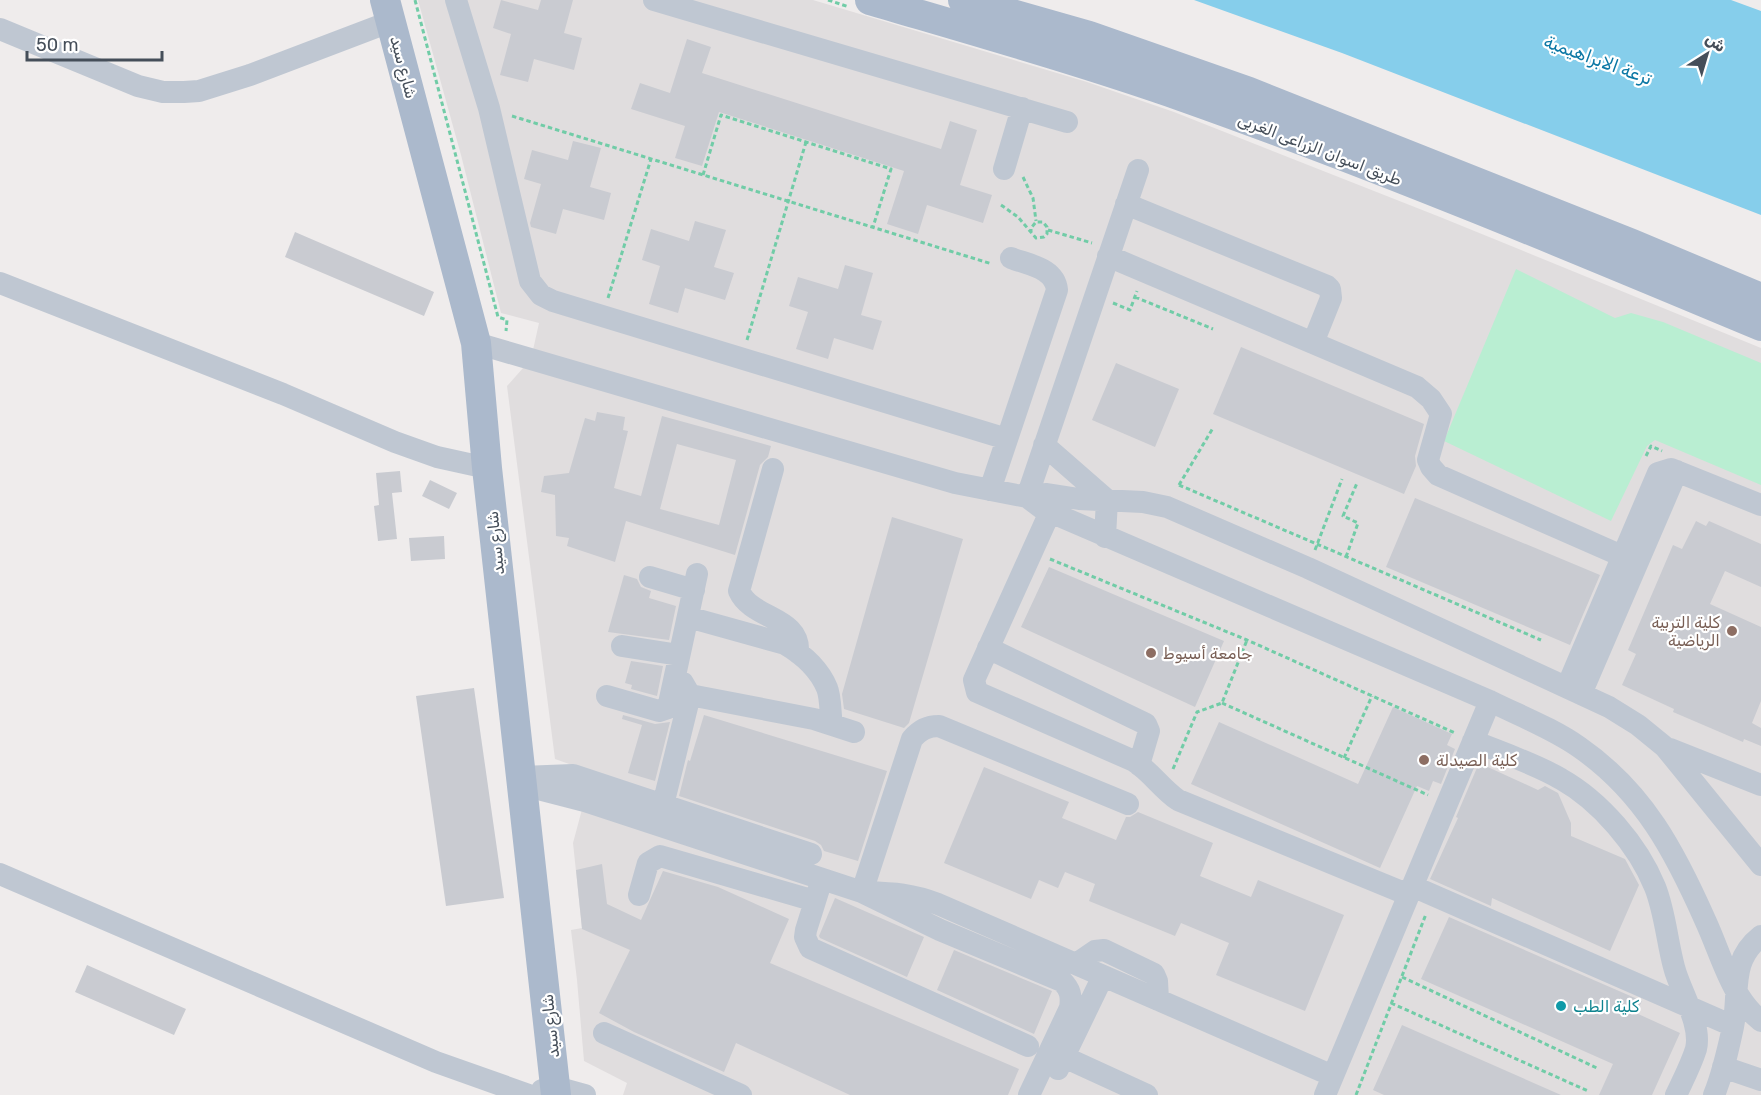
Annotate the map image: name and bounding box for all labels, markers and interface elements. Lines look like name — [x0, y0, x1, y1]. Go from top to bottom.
scale bar — [27, 24, 162, 62]
north arrow — [1677, 24, 1737, 84]
text: ش — [1702, 29, 1730, 56]
water label: ترعة الابراهيمية — [1541, 30, 1655, 90]
text: 50 m — [36, 34, 79, 56]
street label: شارع سيد — [384, 34, 421, 101]
street label: طريق اسوان الزراعى الغربى — [1235, 109, 1404, 190]
street label: شارع سيد — [483, 510, 510, 576]
place label: كلية التربية الرياضية — [1651, 613, 1721, 651]
marker: كلية التربية الرياضية — [1725, 624, 1739, 638]
place label: جامعة أسيوط — [1163, 644, 1252, 664]
marker: جامعة أسيوط — [1144, 646, 1158, 660]
place label: كلية الصيدلة — [1436, 751, 1518, 770]
marker: كلية الصيدلة — [1417, 753, 1431, 767]
street label: شارع سيد — [538, 993, 565, 1059]
place label: كلية الطب — [1573, 997, 1640, 1016]
marker: كلية الطب — [1554, 999, 1568, 1013]

